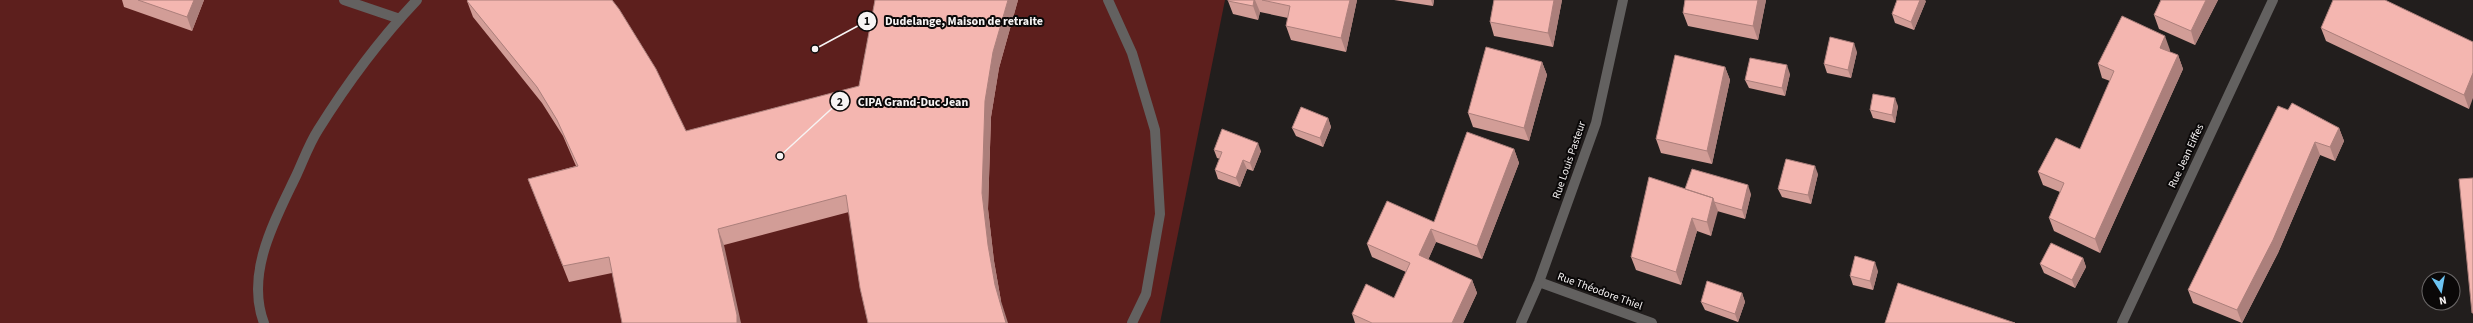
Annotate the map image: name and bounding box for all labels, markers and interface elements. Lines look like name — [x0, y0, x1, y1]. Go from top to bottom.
callout: Dudelange, Maison de retraite — [857, 9, 1051, 33]
text: 1 — [864, 13, 870, 30]
text: Dudelange, Maison de retraite — [885, 13, 1043, 30]
callout: CIPA Grand-Duc Jean — [830, 89, 976, 113]
text: 2 — [837, 94, 843, 111]
text: CIPA Grand-Duc Jean — [858, 94, 968, 111]
street label: Rue Louis Pasteur — [1549, 119, 1589, 201]
street label: Rue Jean Eiffes — [2165, 121, 2208, 190]
street label: Rue Théodore Thiel — [1555, 269, 1645, 313]
north arrow — [2421, 271, 2461, 311]
text: N — [2438, 292, 2448, 308]

